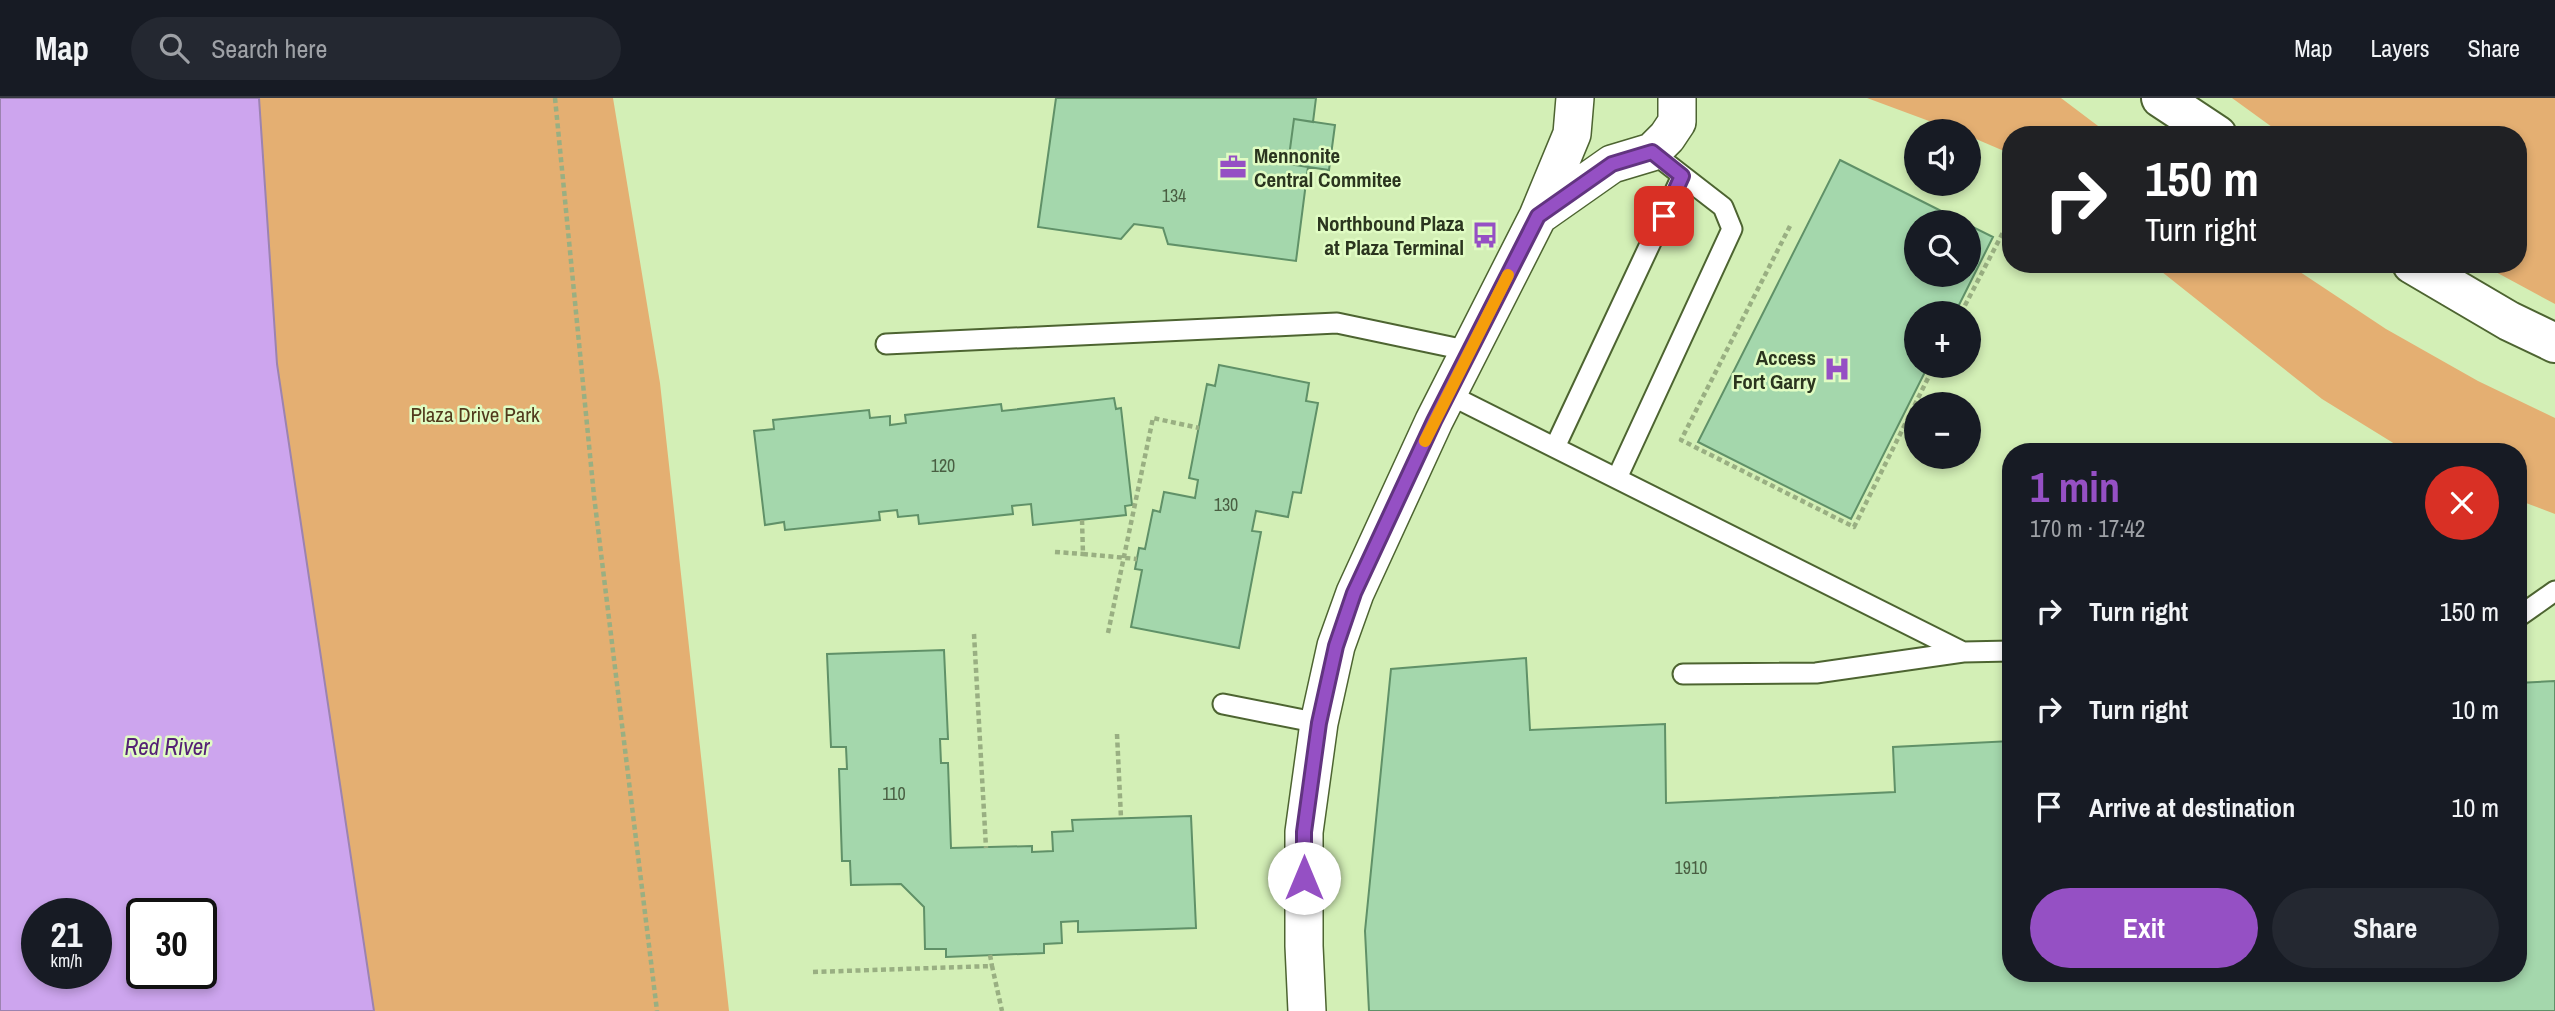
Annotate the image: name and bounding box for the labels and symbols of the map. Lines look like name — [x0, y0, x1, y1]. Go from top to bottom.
place label: Mennonite Central Commitee — [1254, 141, 1401, 194]
office icon: Mennonite Central Commitee — [1218, 152, 1248, 182]
house number: 134 — [1162, 183, 1186, 208]
pin — [1634, 186, 1694, 246]
place label: Northbound Plaza at Plaza Terminal — [1317, 209, 1464, 262]
bus stop icon: Northbound Plaza at Plaza Terminal — [1470, 220, 1500, 250]
place label: Access Fort Garry — [1733, 343, 1816, 396]
hospital icon: Access Fort Garry — [1822, 354, 1852, 384]
park label: Plaza Drive Park — [410, 400, 540, 429]
house number: 120 — [931, 453, 955, 478]
house number: 130 — [1214, 492, 1238, 517]
water label: Red River — [125, 731, 210, 762]
house number: 110 — [882, 781, 906, 806]
position arrow — [1267, 841, 1341, 915]
house number: 1910 — [1675, 855, 1707, 880]
speed limit sign: 30 — [126, 898, 217, 989]

